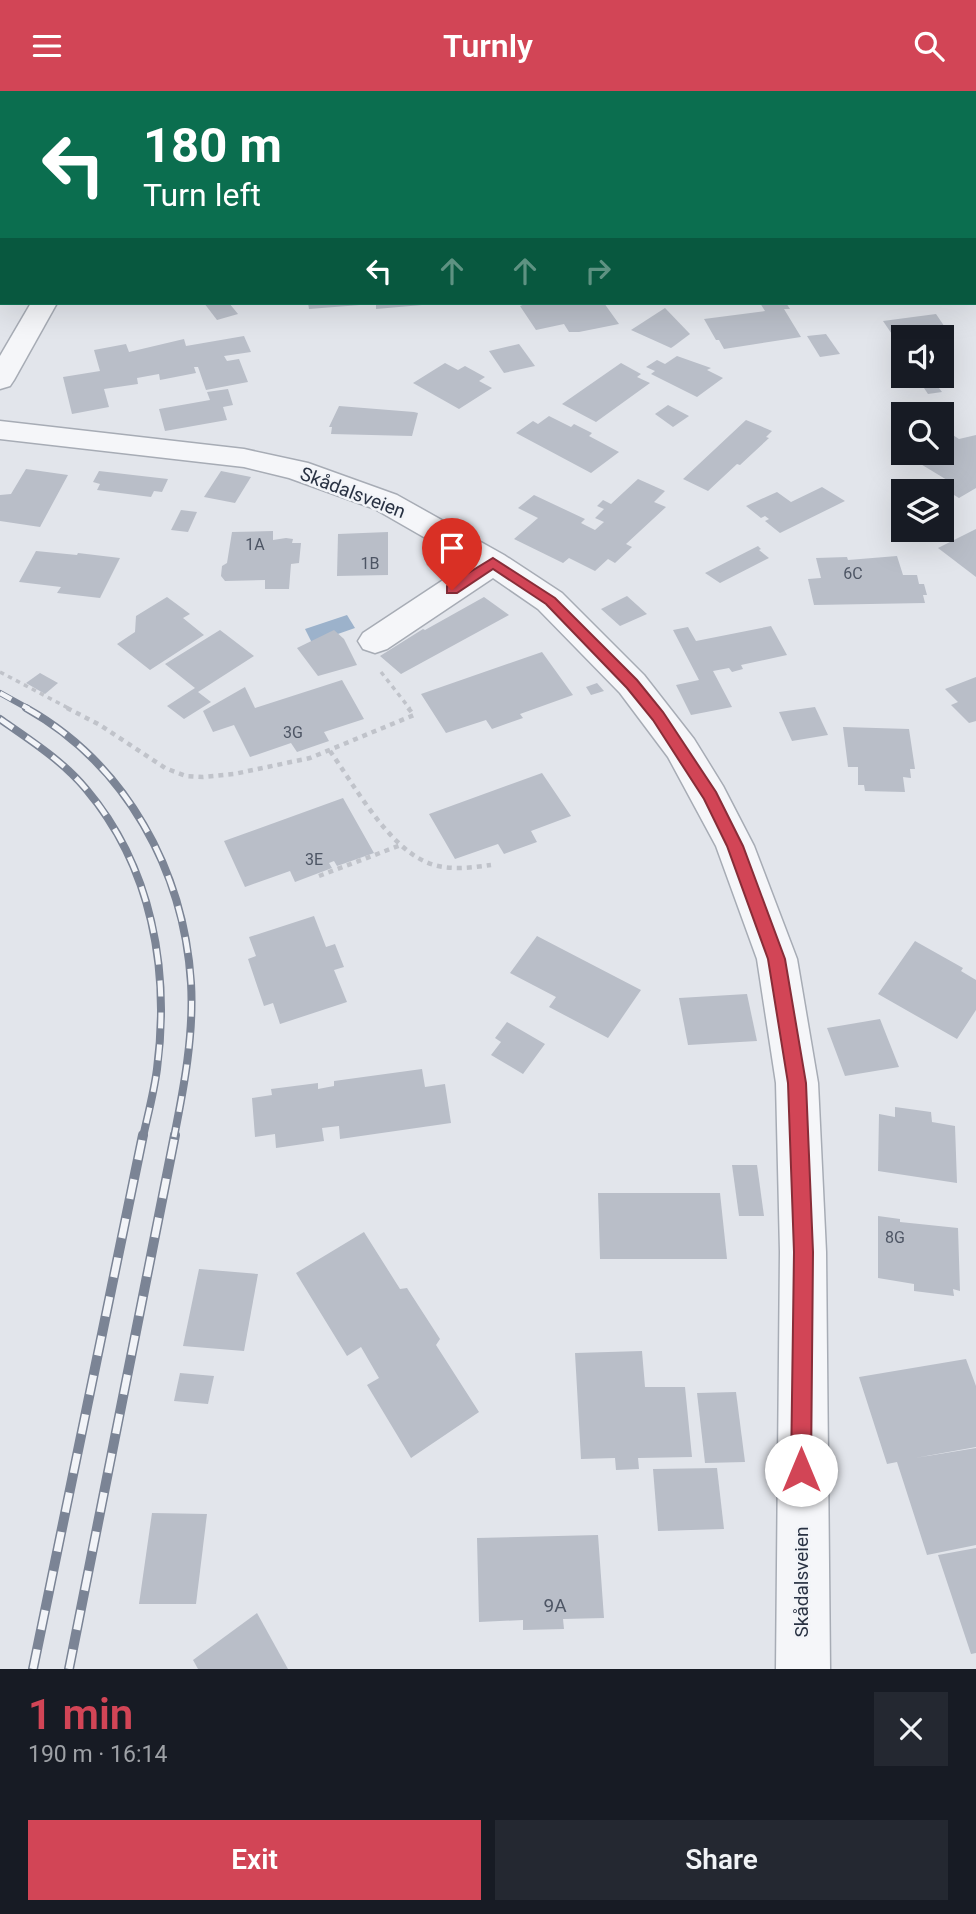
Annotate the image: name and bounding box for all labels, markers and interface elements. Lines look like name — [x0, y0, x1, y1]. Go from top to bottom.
icon: menu — [28, 27, 66, 65]
text: Turnly — [443, 27, 533, 65]
icon: search — [910, 27, 948, 65]
text: 180 m — [143, 117, 282, 174]
icon: left — [28, 119, 119, 210]
text: Turn left — [143, 176, 261, 214]
icon: left — [360, 252, 398, 290]
icon: ahead — [433, 252, 471, 290]
icon: ahead — [506, 252, 544, 290]
icon: right — [579, 252, 617, 290]
map controls — [891, 325, 954, 542]
button: sound — [891, 325, 954, 388]
button: search — [891, 402, 954, 465]
street label: Skådalsveien — [297, 462, 409, 523]
button: layers — [891, 479, 954, 542]
pin — [422, 518, 482, 590]
icon: arrive — [433, 529, 471, 567]
house number: 1A — [245, 535, 265, 554]
house number: 1B — [361, 554, 380, 573]
house number: 6C — [843, 564, 863, 583]
house number: 3G — [283, 723, 303, 742]
house number: 3E — [305, 850, 323, 869]
house number: 8G — [885, 1228, 905, 1247]
position arrow — [764, 1433, 838, 1507]
street label: Skådalsveien — [790, 1526, 813, 1638]
house number: 9A — [543, 1594, 567, 1617]
text: 1 min — [28, 1690, 133, 1739]
button: close — [874, 1692, 948, 1766]
text: 190 m · 16:14 — [28, 1741, 167, 1768]
button: Exit — [28, 1820, 481, 1900]
button: Share — [495, 1820, 948, 1900]

